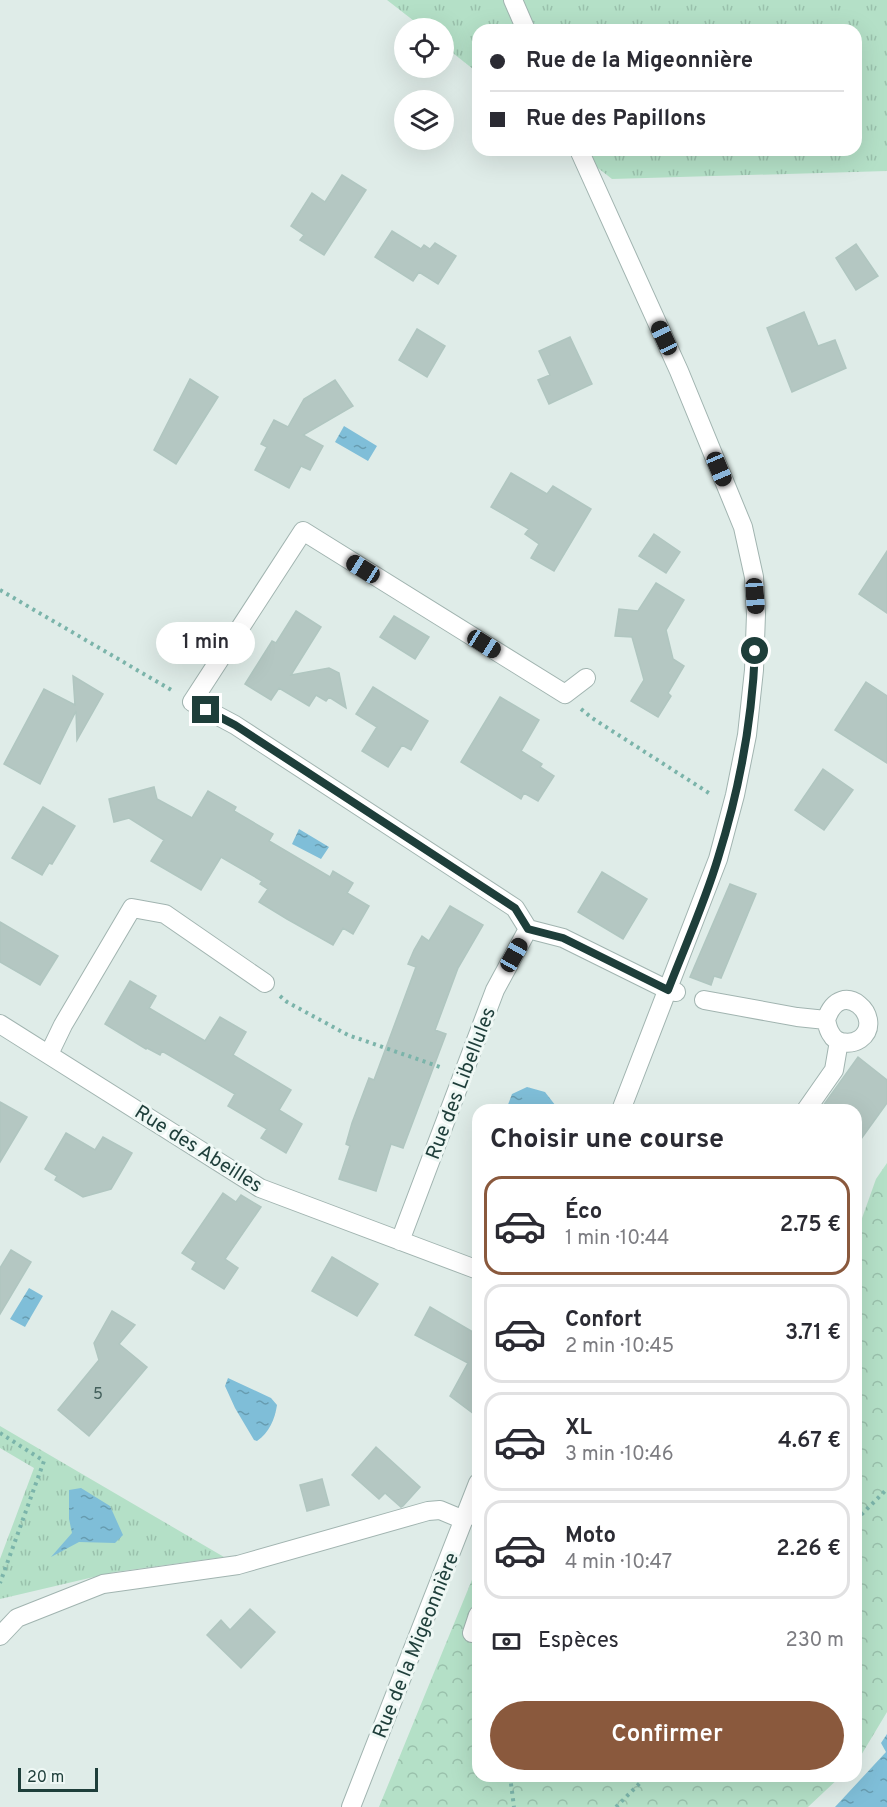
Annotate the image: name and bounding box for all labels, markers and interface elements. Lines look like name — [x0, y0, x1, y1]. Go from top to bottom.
map controls — [394, 18, 454, 150]
button: locate — [394, 18, 454, 78]
text: Rue de la Migeonnière — [526, 48, 753, 75]
button: layers — [394, 90, 454, 150]
text: Rue des Papillons — [526, 106, 706, 133]
car — [648, 318, 680, 358]
car — [704, 449, 734, 489]
car — [343, 552, 383, 586]
car — [745, 577, 765, 615]
callout: 1 min — [156, 623, 256, 665]
car — [464, 627, 504, 661]
text: 1 min — [182, 630, 229, 656]
route start — [741, 637, 768, 664]
route end — [192, 696, 219, 723]
car — [497, 935, 531, 975]
street label: Rue des Libellules — [421, 1004, 503, 1164]
street label: Rue des Abeilles — [129, 1100, 267, 1199]
text: Choisir une course — [490, 1123, 724, 1157]
icon: car — [493, 1199, 547, 1253]
text: Éco — [565, 1199, 602, 1226]
text: 2.75 € — [780, 1212, 841, 1239]
text: 1 min · 10:44 — [565, 1226, 669, 1252]
icon: car — [493, 1307, 547, 1361]
text: Confort — [565, 1307, 642, 1334]
text: 3.71 € — [785, 1320, 841, 1347]
text: 2 min · 10:45 — [565, 1334, 674, 1360]
house number: 5 — [93, 1385, 103, 1405]
icon: car — [493, 1415, 547, 1469]
text: XL — [565, 1415, 592, 1442]
text: 4.67 € — [778, 1428, 841, 1455]
text: 3 min · 10:46 — [565, 1442, 674, 1468]
icon: car — [493, 1523, 547, 1577]
text: Moto — [565, 1523, 616, 1550]
text: 2.26 € — [776, 1536, 841, 1563]
street label: Rue de la Migeonnière — [368, 1549, 466, 1742]
text: 4 min · 10:47 — [565, 1550, 672, 1576]
icon: cash — [490, 1625, 523, 1658]
text: Espèces — [538, 1628, 619, 1655]
text: 230 m — [785, 1628, 844, 1654]
button: Confirmer — [490, 1701, 844, 1770]
scale bar — [18, 1765, 98, 1792]
text: 20 m — [27, 1768, 64, 1788]

